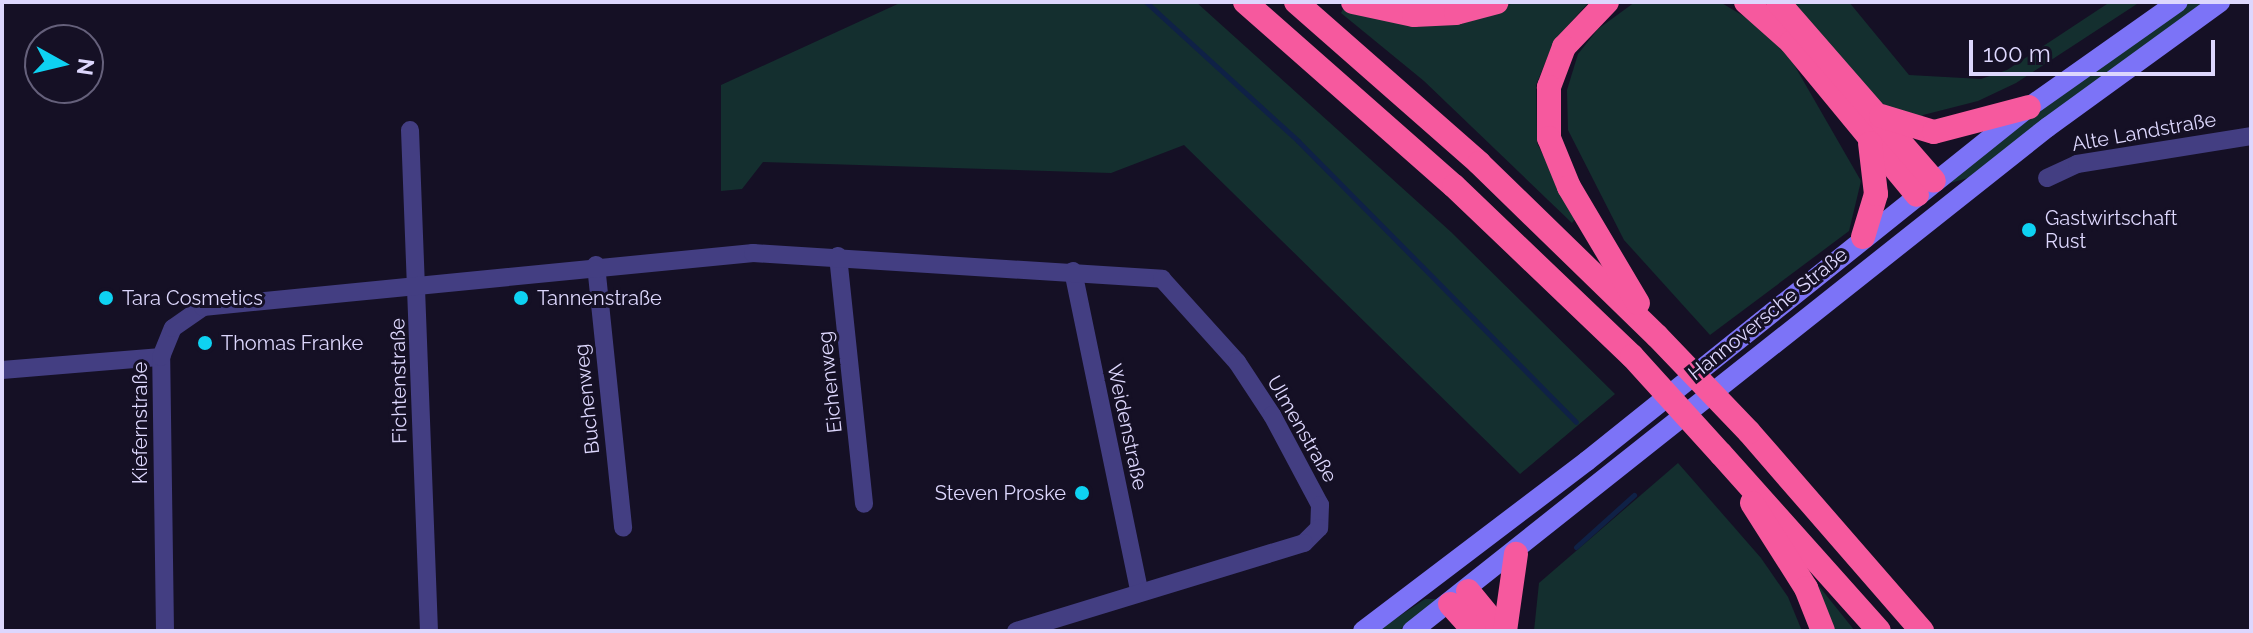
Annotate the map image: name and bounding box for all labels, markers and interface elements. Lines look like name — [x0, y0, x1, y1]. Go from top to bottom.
north arrow — [24, 24, 104, 104]
scale bar — [1973, 24, 2219, 74]
text: 100 m — [1983, 39, 2051, 68]
text: N — [72, 57, 100, 77]
street label: Alte Landstraße — [2070, 108, 2218, 156]
place label: Gastwirtschaft Rust — [2045, 206, 2177, 253]
marker: Gastwirtschaft Rust — [2020, 221, 2038, 239]
street label: Hannoversche Straße — [1684, 242, 1852, 386]
place label: Tara Cosmetics — [122, 286, 263, 310]
place label: Tannenstraße — [537, 286, 662, 310]
marker: Tara Cosmetics — [97, 289, 115, 307]
marker: Tannenstraße — [512, 289, 530, 307]
street label: Fichtenstraße — [386, 318, 412, 444]
street label: Eichenweg — [813, 330, 847, 434]
place label: Thomas Franke — [221, 331, 363, 355]
marker: Thomas Franke — [196, 334, 214, 352]
street label: Buchenweg — [569, 343, 605, 455]
street label: Kiefernstraße — [128, 362, 152, 484]
street label: Weidenstraße — [1102, 362, 1152, 492]
street label: Ulmenstraße — [1262, 371, 1342, 487]
place label: Steven Proske — [935, 481, 1066, 505]
marker: Steven Proske — [1073, 484, 1091, 502]

